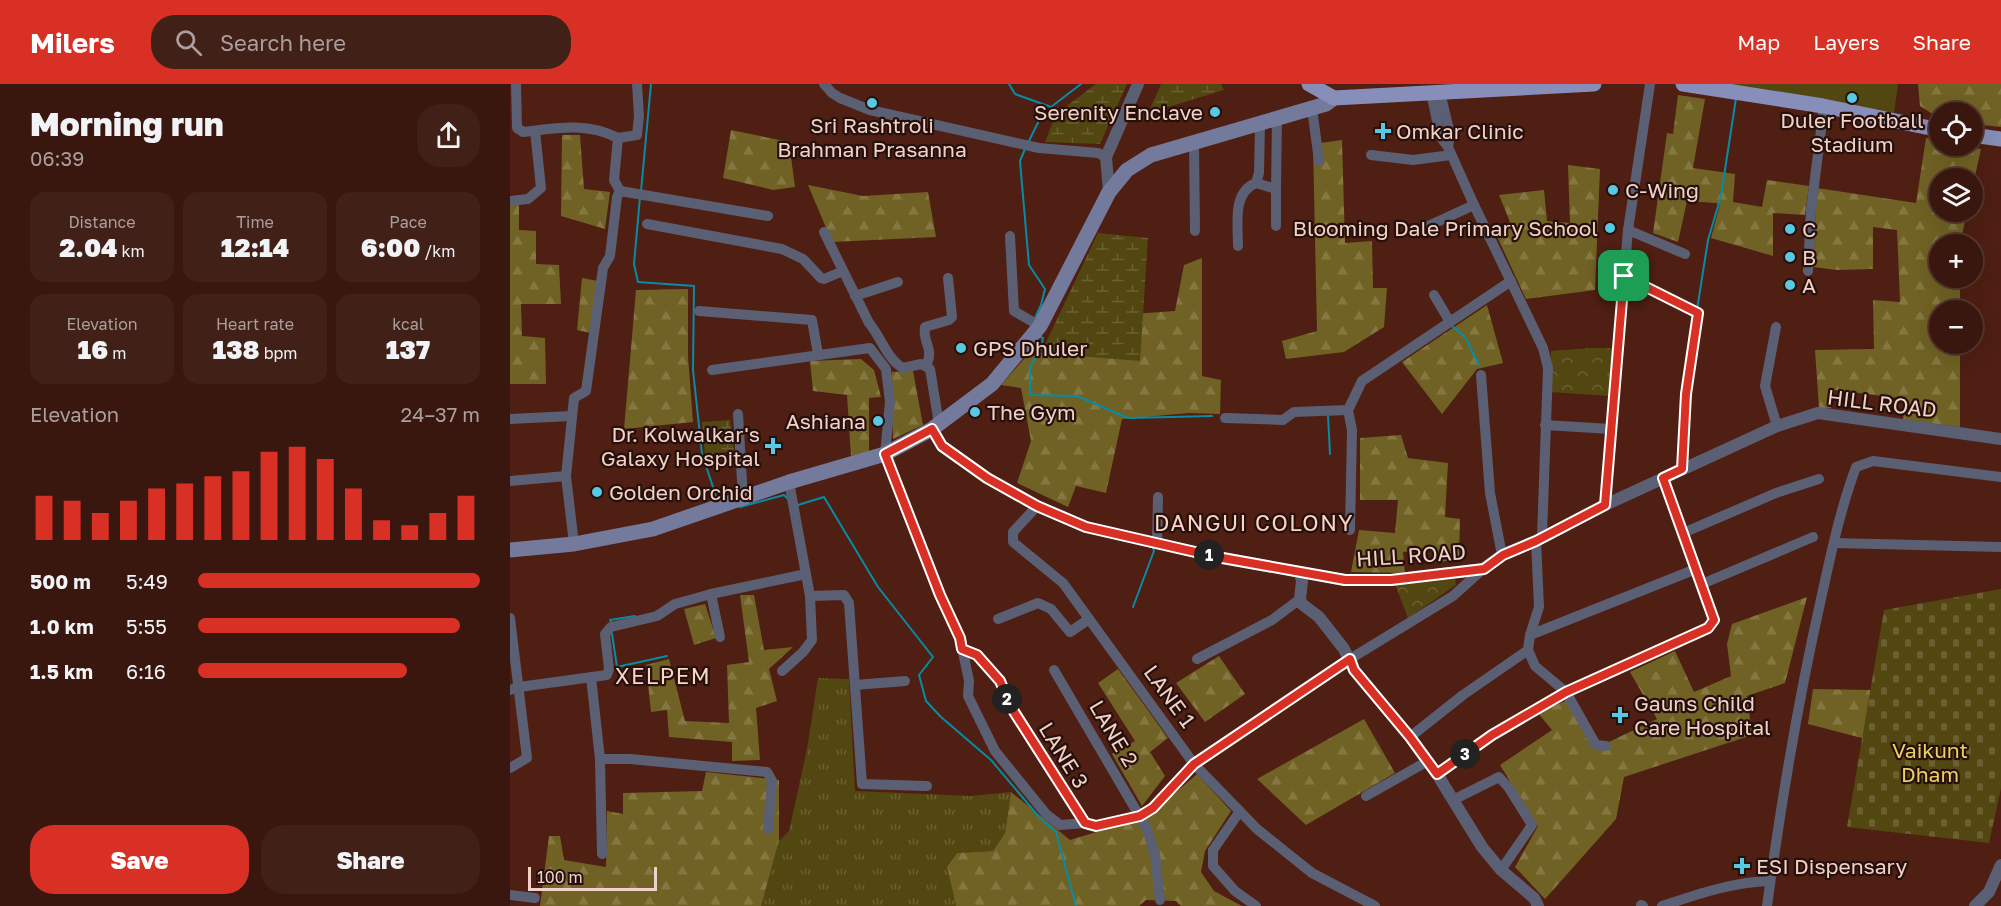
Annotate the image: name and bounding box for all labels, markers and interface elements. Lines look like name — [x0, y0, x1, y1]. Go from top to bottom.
search box — [151, 15, 571, 69]
text: Milers — [30, 26, 115, 59]
icon: search — [172, 26, 205, 59]
text: Search here — [220, 29, 346, 56]
text: Map — [1737, 29, 1780, 55]
text: Layers — [1813, 29, 1880, 55]
text: Share — [1913, 29, 1971, 55]
marker: Duler Football Stadium — [1845, 91, 1859, 105]
marker: Sri Rashtroli Brahman Prasanna — [865, 96, 879, 110]
place label: Serenity Enclave — [1034, 99, 1203, 125]
map controls — [1929, 102, 1983, 354]
button: locate — [1929, 102, 1983, 156]
text: Morning run — [30, 104, 224, 143]
button: share — [417, 104, 480, 167]
marker: Serenity Enclave — [1208, 105, 1222, 119]
place label: Duler Football Stadium — [1780, 107, 1924, 157]
place label: Sri Rashtroli Brahman Prasanna — [777, 112, 967, 162]
place label: Omkar Clinic — [1396, 118, 1524, 144]
marker: Omkar Clinic — [1374, 122, 1392, 140]
text: 06:39 — [30, 146, 84, 170]
button: layers — [1929, 168, 1983, 222]
place label: C-Wing — [1625, 177, 1699, 203]
marker: C-Wing — [1606, 183, 1620, 197]
text: Distance — [68, 212, 136, 232]
text: Time — [236, 212, 274, 232]
text: Pace — [389, 212, 427, 232]
place label: Blooming Dale Primary School — [1293, 215, 1598, 241]
place label: C — [1802, 216, 1816, 242]
marker: Blooming Dale Primary School — [1603, 221, 1617, 235]
marker: C — [1783, 222, 1797, 236]
text: 2.04 — [59, 232, 118, 263]
text: 12:14 — [221, 232, 289, 263]
text: 6:00 — [361, 232, 420, 263]
button: + — [1929, 234, 1983, 288]
text: km — [118, 241, 145, 261]
text: /km — [420, 241, 455, 261]
place label: B — [1802, 244, 1816, 270]
pin — [1598, 250, 1649, 301]
marker: B — [1783, 250, 1797, 264]
icon: arrive — [1607, 259, 1640, 292]
place label: A — [1802, 272, 1816, 298]
marker: A — [1783, 278, 1797, 292]
button: − — [1929, 300, 1983, 354]
text: Elevation — [66, 314, 138, 334]
text: Heart rate — [216, 314, 294, 334]
text: kcal — [392, 314, 424, 334]
text: 16 — [78, 334, 108, 365]
text: 138 — [213, 334, 260, 365]
text: 137 — [386, 334, 430, 365]
place label: GPS Dhuler — [973, 335, 1087, 361]
marker: GPS Dhuler — [954, 341, 968, 355]
text: m — [108, 343, 126, 363]
text: bpm — [260, 343, 297, 363]
street label: HILL ROAD — [1826, 383, 1938, 423]
place label: The Gym — [987, 399, 1076, 425]
text: Elevation — [30, 402, 119, 426]
text: 24–37 m — [401, 402, 480, 426]
marker: The Gym — [968, 405, 982, 419]
place label: Ashiana — [786, 408, 866, 434]
marker: Ashiana — [871, 414, 885, 428]
place label: Dr. Kolwalkar's Galaxy Hospital — [601, 421, 760, 471]
marker: Dr. Kolwalkar's Galaxy Hospital — [764, 437, 782, 455]
place label: Golden Orchid — [609, 479, 753, 505]
marker: Golden Orchid — [590, 485, 604, 499]
district label: DANGUI COLONY — [1154, 509, 1354, 536]
street label: HILL ROAD — [1355, 538, 1467, 572]
pin: 1 — [1194, 540, 1224, 570]
text: 1 — [1205, 545, 1213, 565]
text: 500 m — [30, 569, 91, 593]
text: 5:49 — [126, 569, 168, 593]
text: 1.0 km — [30, 614, 94, 638]
text: 5:55 — [126, 614, 167, 638]
text: 1.5 km — [30, 659, 93, 683]
text: 6:16 — [126, 659, 166, 683]
street label: LANE 1 — [1139, 660, 1201, 732]
district label: XELPEM — [615, 662, 711, 689]
pin: 2 — [992, 684, 1022, 714]
text: 2 — [1002, 689, 1012, 709]
place label: Gauns Child Care Hospital — [1634, 690, 1771, 740]
street label: LANE 2 — [1084, 695, 1144, 771]
marker: Gauns Child Care Hospital — [1611, 706, 1629, 724]
street label: LANE 3 — [1034, 717, 1094, 793]
park label: Vaikunt Dham — [1892, 737, 1968, 787]
pin: 3 — [1450, 739, 1480, 769]
text: 3 — [1460, 744, 1470, 764]
button: Save — [30, 825, 249, 894]
button: Share — [261, 825, 480, 894]
place label: ESI Dispensary — [1756, 853, 1907, 879]
marker: ESI Dispensary — [1733, 857, 1751, 875]
scale bar — [528, 864, 657, 892]
text: 100 m — [537, 867, 583, 887]

